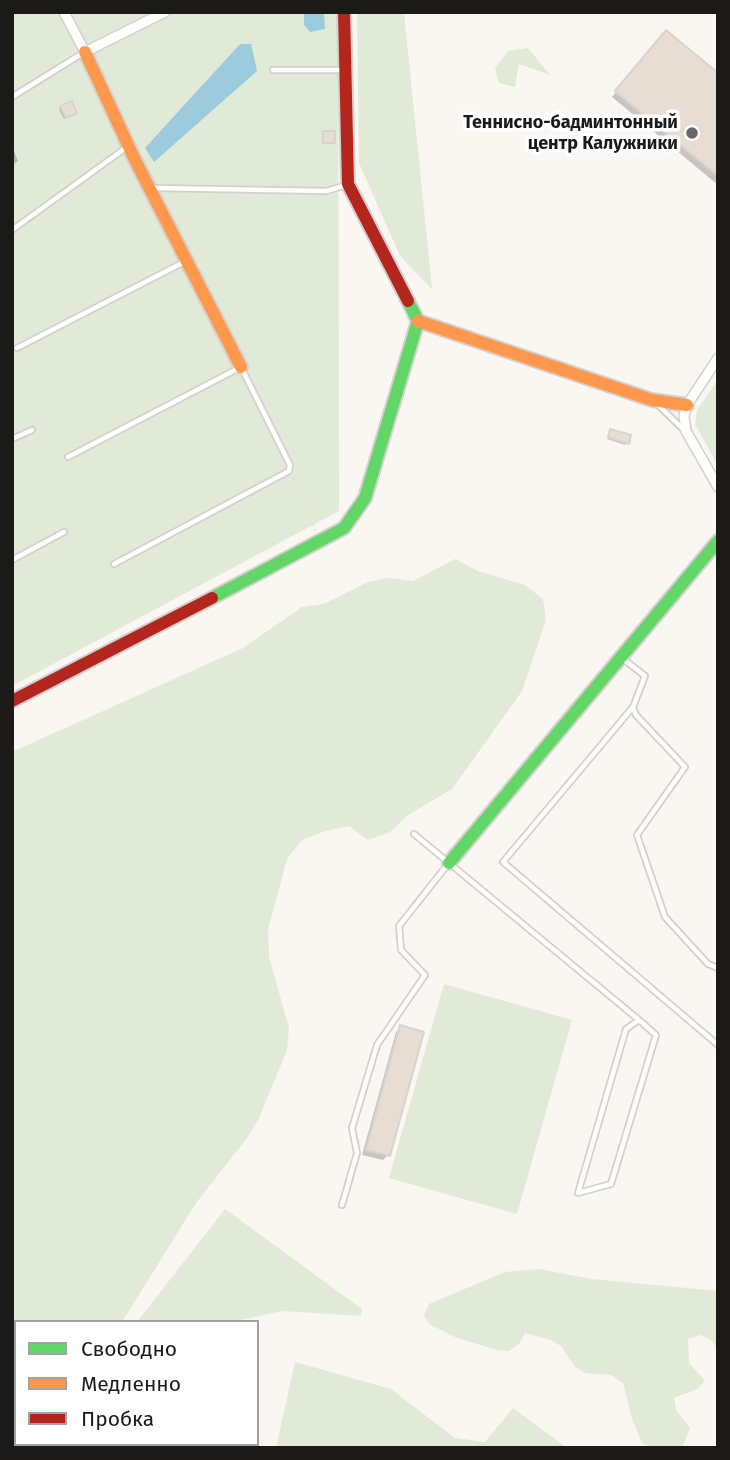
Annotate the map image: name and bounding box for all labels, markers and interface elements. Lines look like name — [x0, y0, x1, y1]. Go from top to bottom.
place label: Теннисно-бадминтонный центр Калужники — [463, 112, 678, 154]
marker: Теннисно-бадминтонный центр Калужники — [684, 125, 700, 141]
legend — [14, 1320, 259, 1446]
text: Свободно — [81, 1336, 177, 1362]
text: Медленно — [81, 1371, 181, 1397]
text: Пробка — [81, 1406, 154, 1432]

